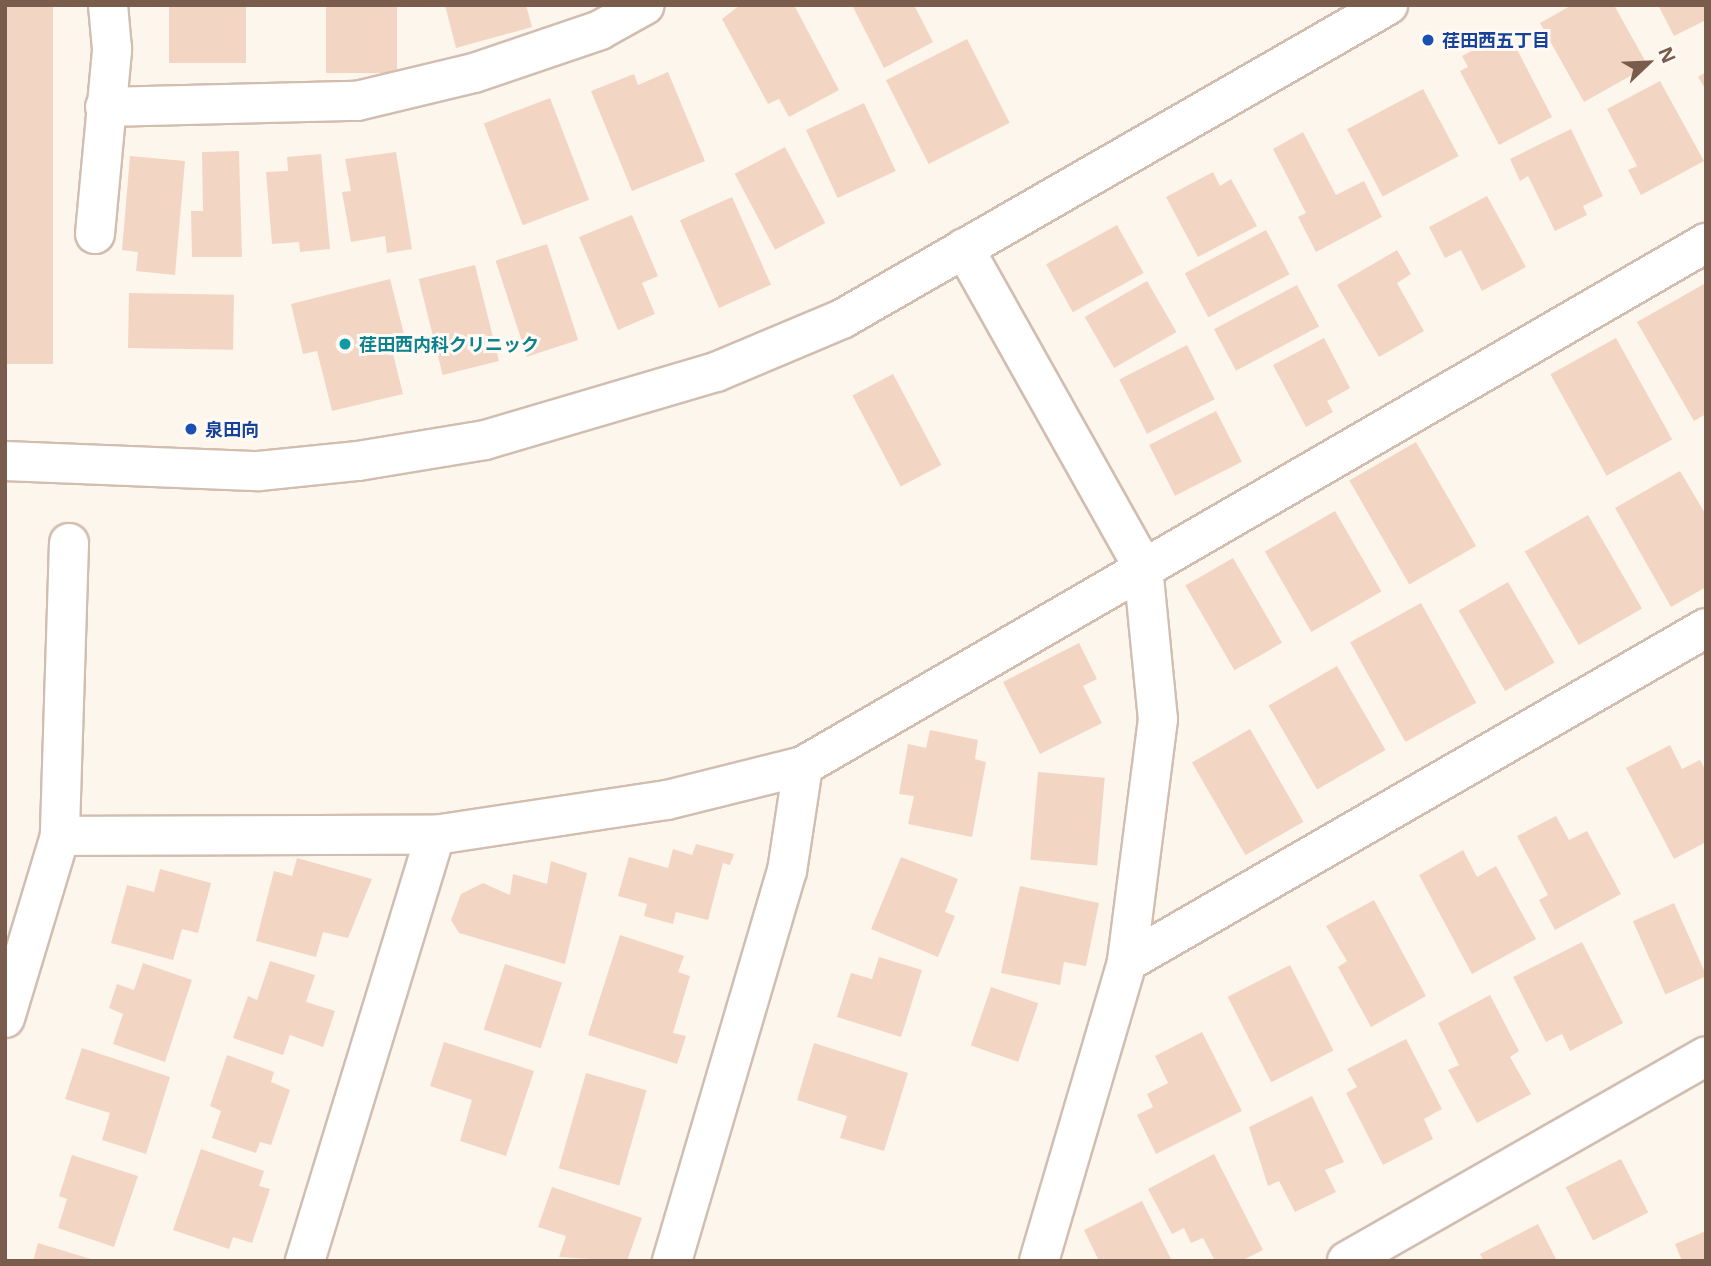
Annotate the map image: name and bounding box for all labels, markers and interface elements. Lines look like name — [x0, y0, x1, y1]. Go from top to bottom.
north arrow — [1613, 28, 1683, 98]
place label: 荏田西五丁目 — [1442, 29, 1550, 51]
marker: 荏田西五丁目 — [1420, 32, 1436, 48]
text: N — [1652, 43, 1682, 67]
place label: 荏田西内科クリニック — [359, 333, 539, 355]
marker: 荏田西内科クリニック — [337, 336, 353, 352]
place label: 泉田向 — [205, 418, 259, 440]
marker: 泉田向 — [183, 421, 199, 437]

